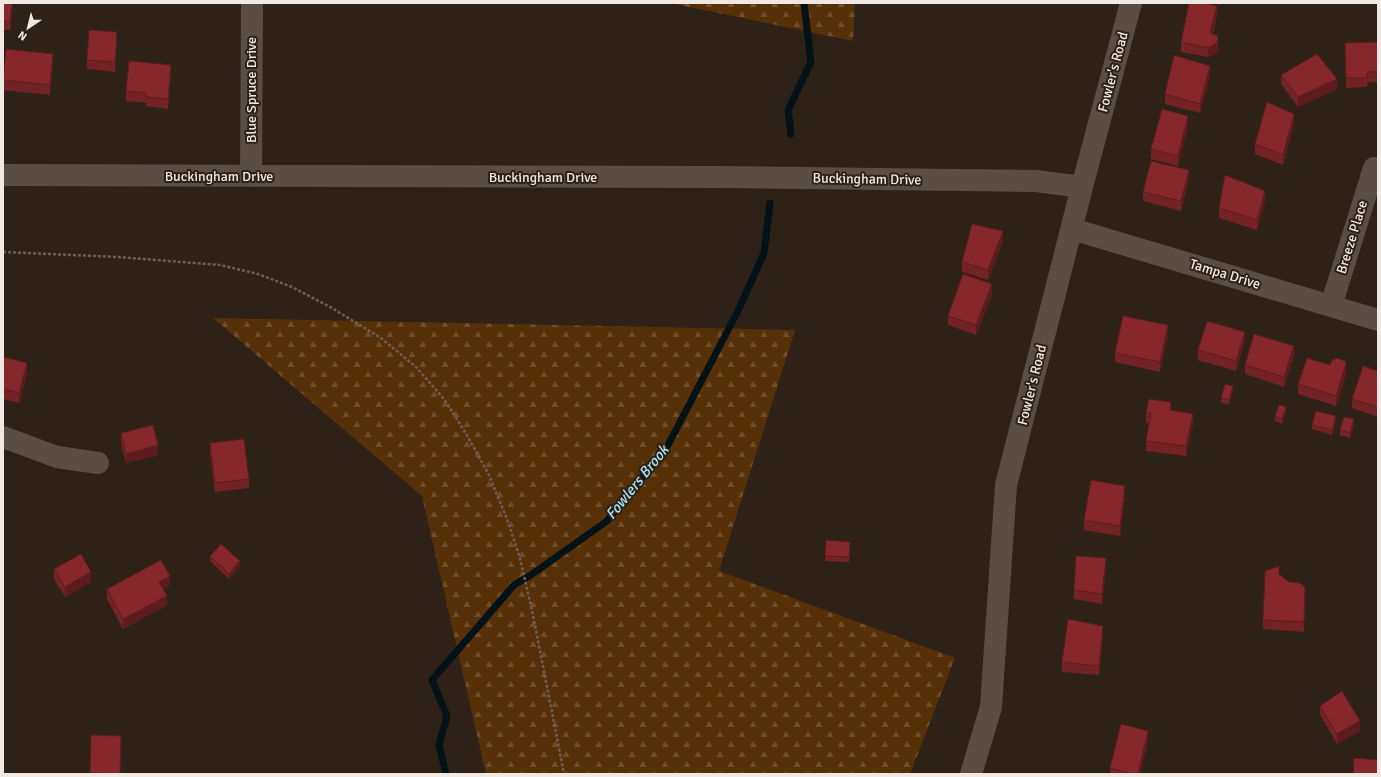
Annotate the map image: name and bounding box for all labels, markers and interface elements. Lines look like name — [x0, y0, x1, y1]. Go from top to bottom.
north arrow — [8, 8, 48, 48]
text: N — [16, 28, 29, 43]
street label: Fowler's Road — [1094, 30, 1132, 114]
street label: Blue Spruce Drive — [243, 37, 260, 143]
street label: Buckingham Drive — [165, 168, 273, 185]
street label: Buckingham Drive — [489, 169, 597, 186]
street label: Buckingham Drive — [812, 170, 922, 188]
street label: Breeze Place — [1333, 198, 1371, 276]
street label: Tampa Drive — [1188, 255, 1262, 293]
street label: Fowler's Road — [1014, 343, 1050, 427]
water label: Fowlers Brook — [602, 440, 673, 523]

